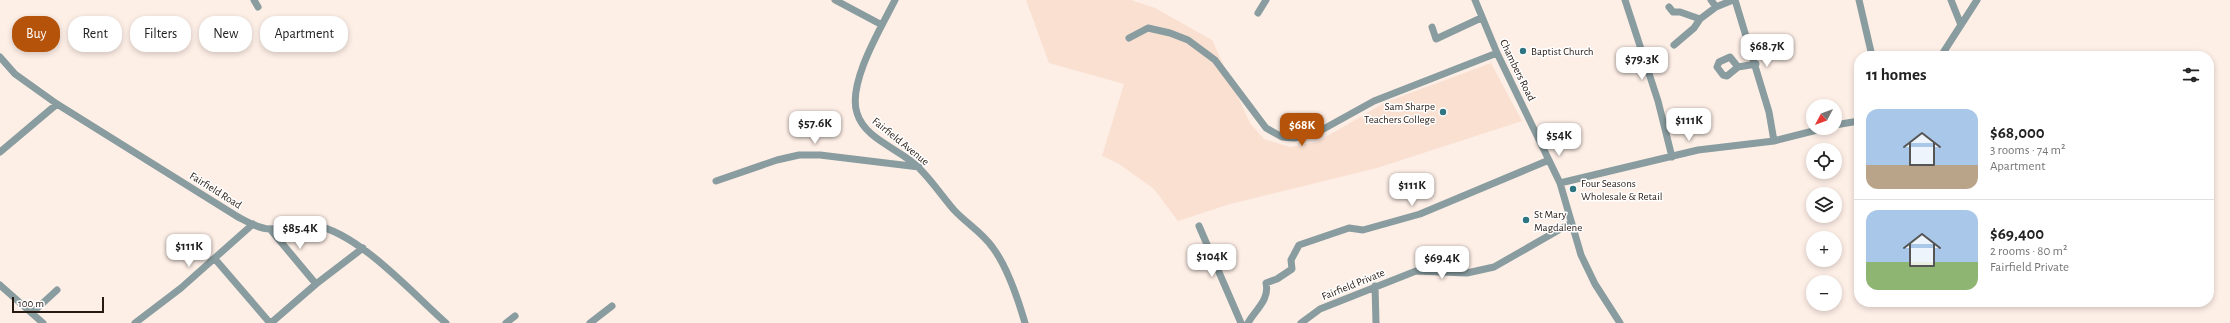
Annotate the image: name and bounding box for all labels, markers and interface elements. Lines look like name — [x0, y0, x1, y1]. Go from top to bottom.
chip: Buy — [12, 16, 60, 52]
chip: Rent — [68, 16, 122, 52]
chip: Filters — [130, 16, 191, 52]
chip: New — [199, 16, 252, 52]
chip: Apartment — [260, 16, 348, 52]
pin: $68.7K — [1734, 34, 1800, 68]
street label: Chambers Road — [1498, 38, 1537, 103]
text: $68.7K — [1750, 40, 1784, 53]
marker: Baptist Church — [1518, 46, 1528, 56]
place label: Baptist Church — [1531, 46, 1594, 57]
pin: $79.3K — [1609, 47, 1675, 81]
text: $79.3K — [1625, 53, 1659, 66]
icon: filters — [2180, 64, 2202, 86]
text: 11 homes — [1866, 66, 1926, 83]
north arrow — [1806, 99, 1842, 135]
map controls — [1806, 99, 1842, 311]
place label: Sam Sharpe Teachers College — [1364, 101, 1435, 125]
marker: Sam Sharpe Teachers College — [1438, 107, 1448, 117]
pin: $111K — [1661, 108, 1717, 142]
pin: $57.6K — [782, 111, 848, 145]
pin: $68K — [1278, 113, 1326, 147]
text: $111K — [1675, 114, 1703, 127]
street label: Fairfield Avenue — [870, 115, 931, 167]
text: $57.6K — [798, 117, 832, 130]
text: $68K — [1289, 119, 1315, 132]
pin: $54K — [1535, 123, 1583, 157]
text: $68,000 — [1990, 124, 2045, 141]
icon: home — [1898, 125, 1946, 173]
text: $54K — [1546, 129, 1572, 142]
button: locate — [1806, 143, 1842, 179]
text: 3 rooms · 74 m² — [1990, 144, 2066, 157]
text: Apartment — [1990, 160, 2045, 173]
street label: Fairfield Road — [188, 170, 244, 211]
pin: $111K — [1384, 173, 1440, 207]
place label: Four Seasons Wholesale & Retail — [1581, 178, 1663, 202]
text: $111K — [1398, 179, 1426, 192]
marker: Four Seasons Wholesale & Retail — [1568, 184, 1578, 194]
button: layers — [1806, 187, 1842, 223]
place label: St Mary Magdalene — [1534, 209, 1582, 233]
marker: St Mary Magdalene — [1521, 215, 1531, 225]
pin: $85.4K — [267, 216, 333, 250]
text: $85.4K — [283, 222, 317, 235]
text: $69,400 — [1990, 225, 2044, 242]
icon: home — [1898, 226, 1946, 274]
button: + — [1806, 231, 1842, 267]
pin: $111K — [161, 234, 217, 268]
text: $111K — [175, 240, 203, 253]
pin: $104K — [1184, 244, 1240, 278]
text: 2 rooms · 80 m² — [1990, 245, 2067, 258]
pin: $69.4K — [1409, 246, 1475, 280]
text: $104K — [1196, 250, 1228, 263]
text: $69.4K — [1424, 252, 1460, 265]
text: Fairfield Private — [1990, 261, 2069, 274]
street label: Fairfield Private — [1320, 267, 1386, 302]
button: − — [1806, 275, 1842, 311]
scale bar — [12, 295, 104, 314]
text: 100 m — [18, 298, 44, 309]

